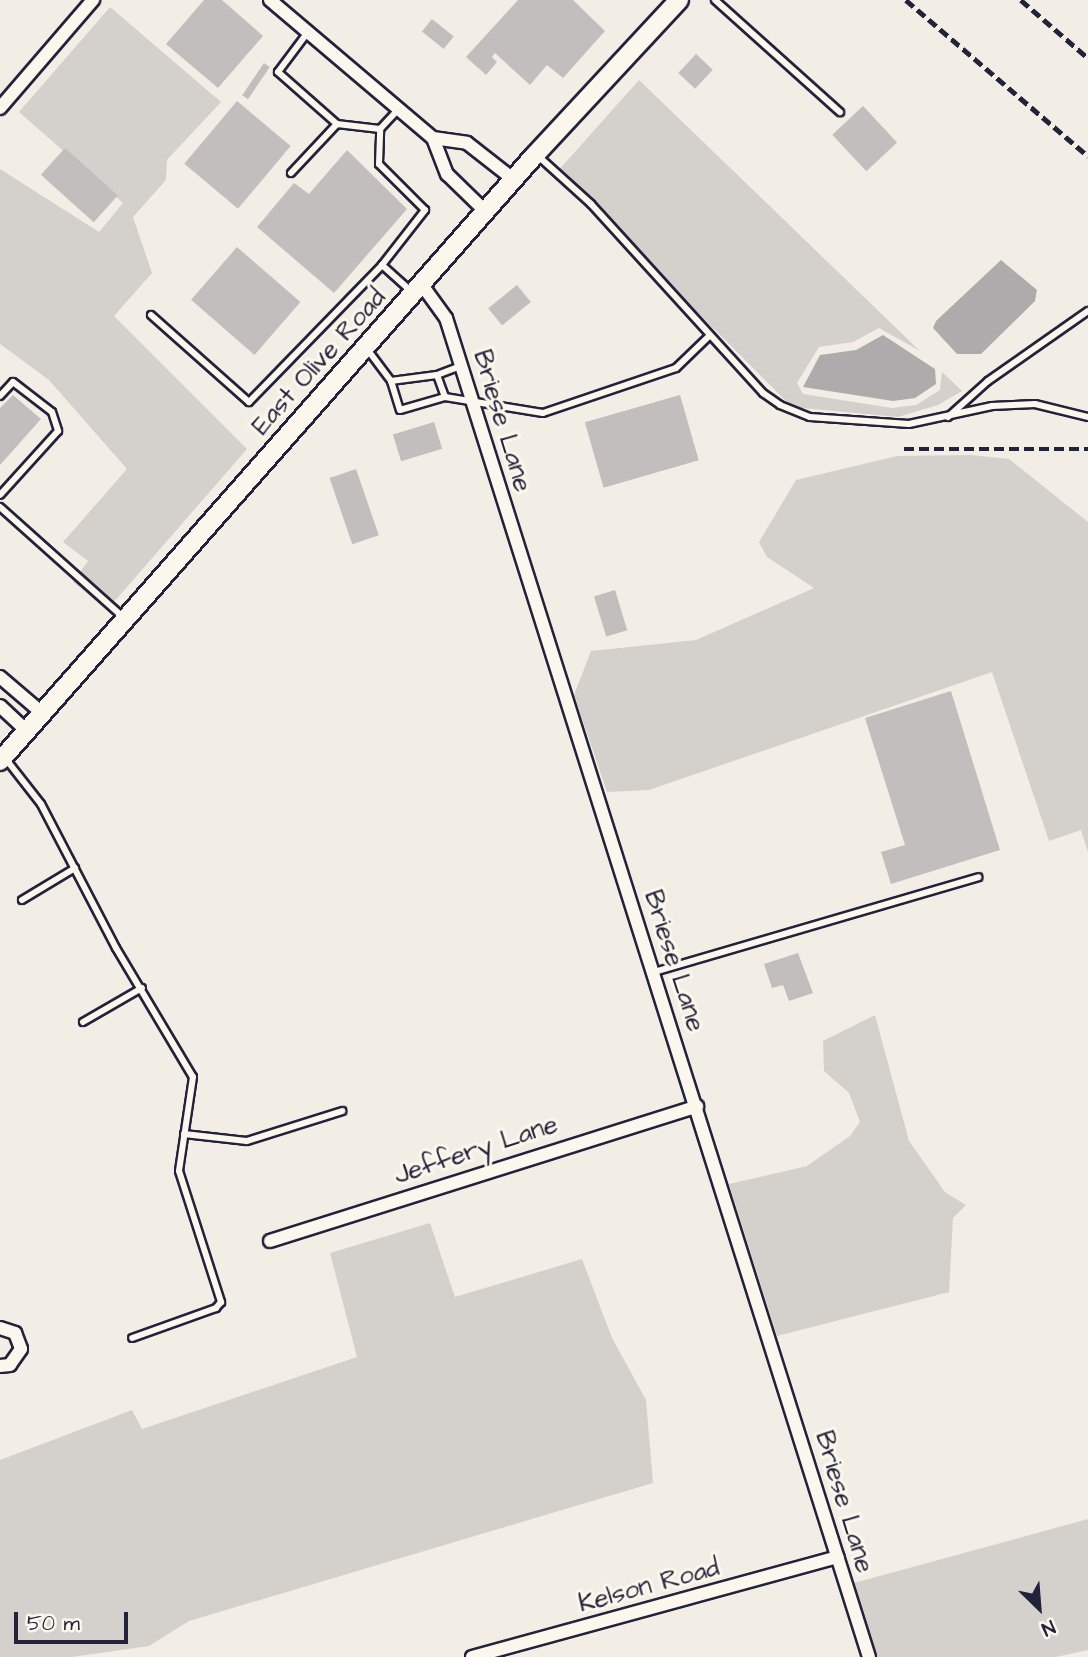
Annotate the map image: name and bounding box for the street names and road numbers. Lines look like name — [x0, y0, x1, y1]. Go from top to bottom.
street label: East Olive Road — [245, 283, 393, 441]
street label: Briese Lane — [466, 346, 538, 496]
street label: Briese Lane — [637, 886, 711, 1036]
street label: Jeffery Lane — [390, 1109, 562, 1191]
street label: Briese Lane — [808, 1427, 880, 1577]
street label: Kelson Road — [575, 1552, 723, 1620]

